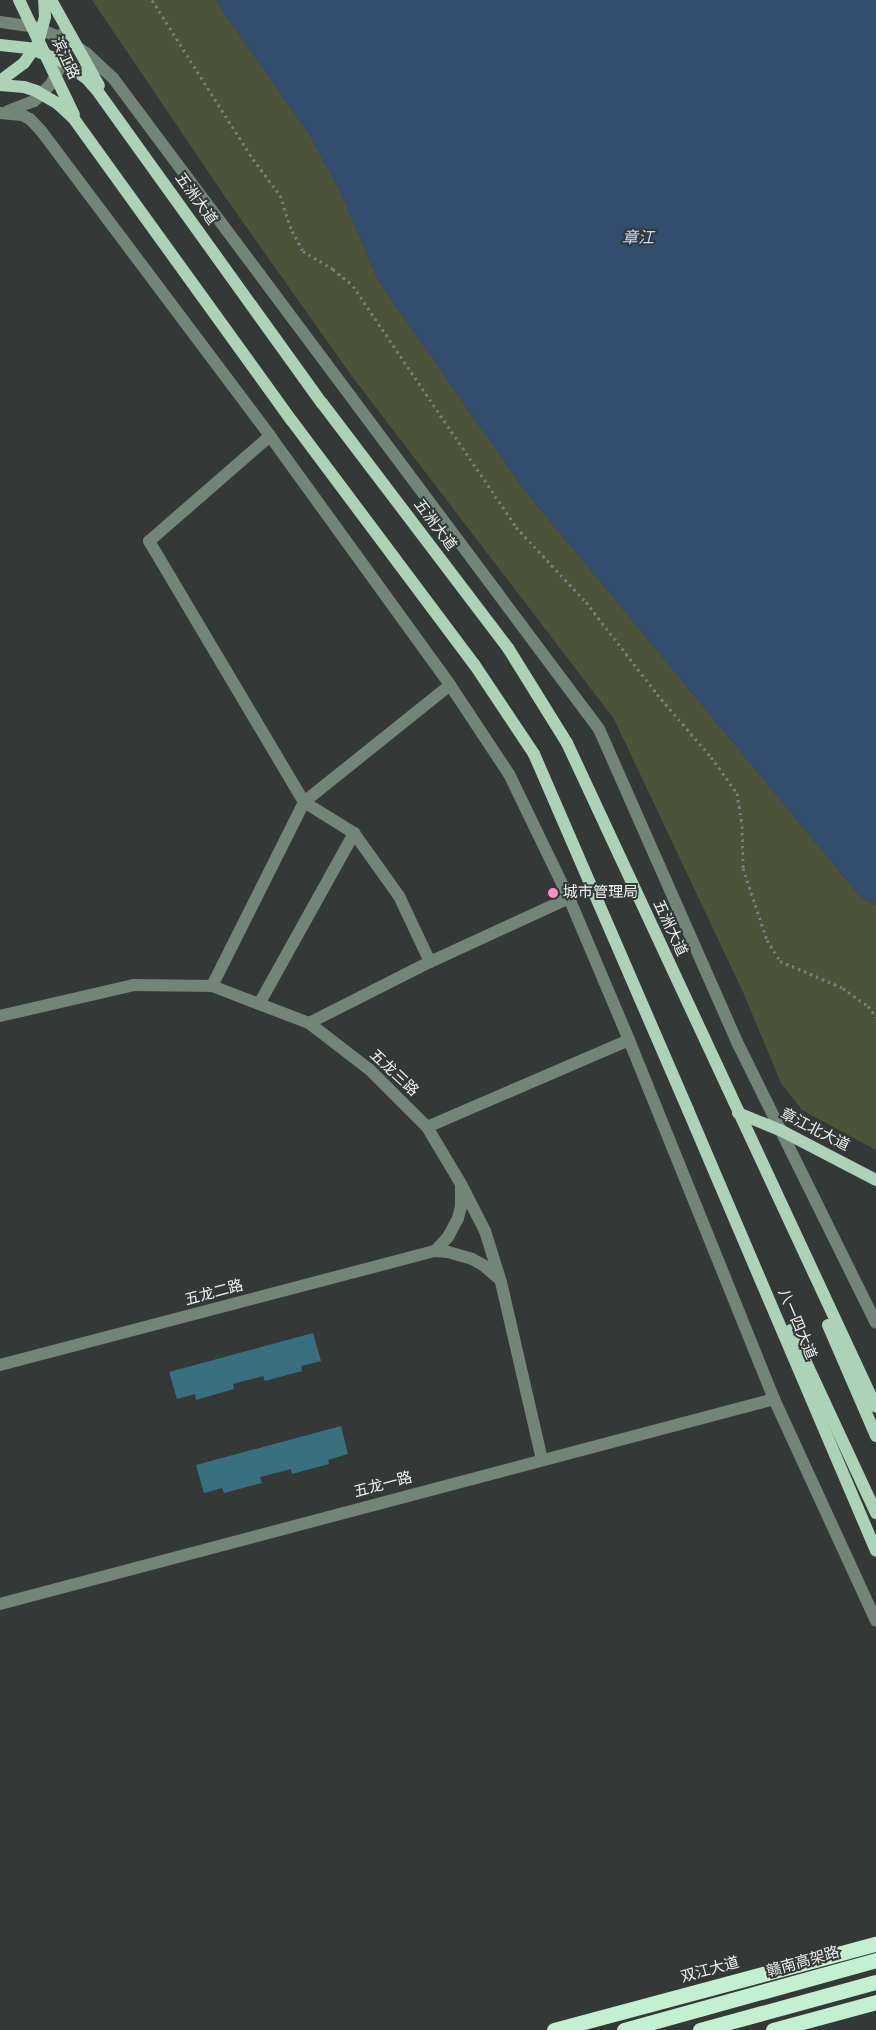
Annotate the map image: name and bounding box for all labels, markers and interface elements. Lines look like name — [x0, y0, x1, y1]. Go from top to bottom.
street label: 滨江路 — [47, 34, 83, 82]
street label: 五洲大道 — [171, 169, 221, 229]
water label: 章江 — [622, 228, 654, 248]
street label: 五洲大道 — [410, 496, 460, 554]
place label: 城市管理局 — [563, 884, 638, 902]
marker: 城市管理局 — [547, 887, 559, 899]
street label: 五洲大道 — [649, 897, 691, 959]
street label: 五龙三路 — [366, 1046, 422, 1100]
street label: 章江北大道 — [778, 1105, 852, 1155]
street label: 五龙二路 — [183, 1277, 245, 1309]
street label: 八一四大道 — [774, 1286, 820, 1362]
street label: 五龙一路 — [352, 1469, 414, 1501]
street label: 赣南高架路 — [764, 1943, 842, 1981]
street label: 双江大道 — [679, 1954, 741, 1986]

